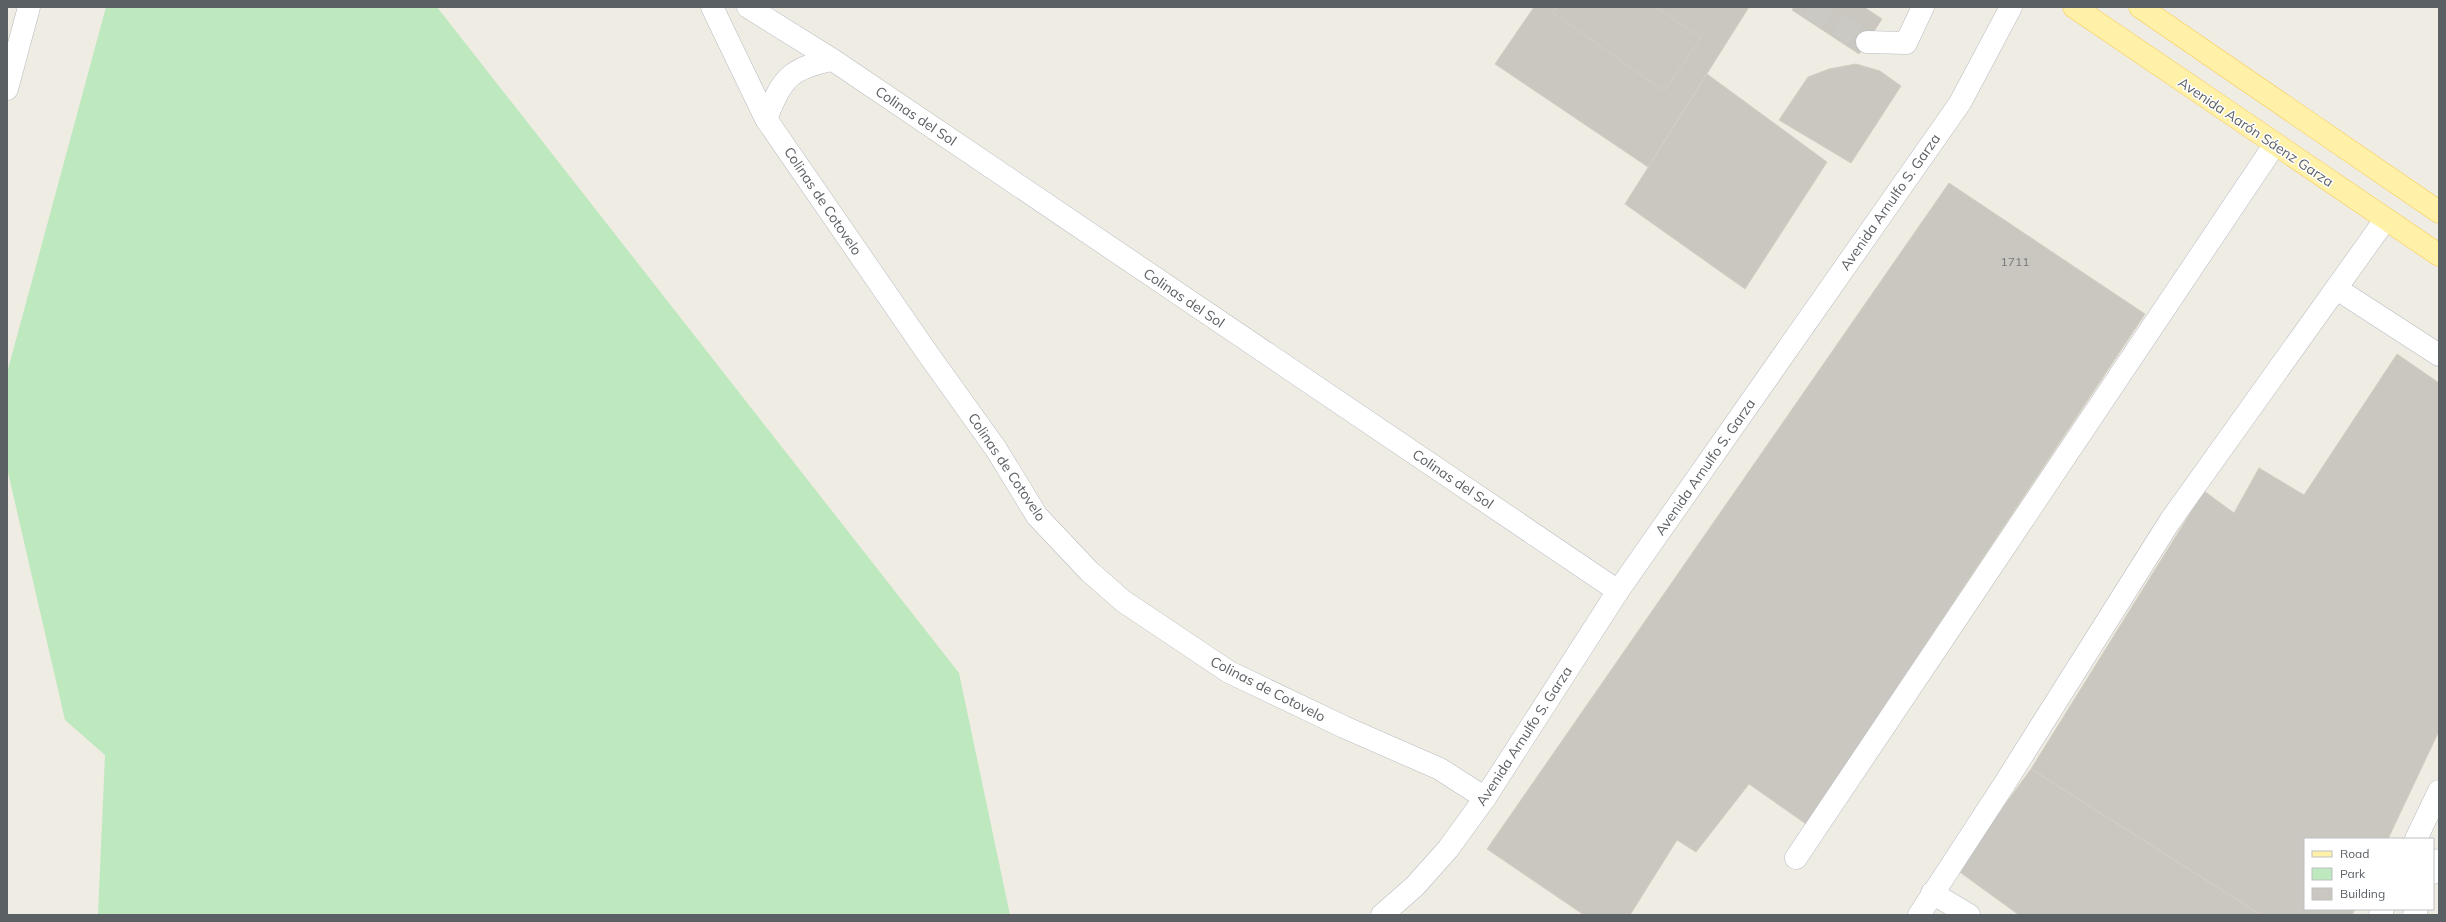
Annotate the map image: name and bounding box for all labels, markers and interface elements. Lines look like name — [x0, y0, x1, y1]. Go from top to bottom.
street label: Avenida Aarón Sáenz Garza — [2175, 73, 2337, 191]
street label: Colinas del Sol — [872, 82, 960, 150]
street label: Avenida Arnulfo S. Garza — [1836, 130, 1944, 274]
street label: Colinas de Cotovelo — [780, 143, 866, 259]
house number: 1711 — [2001, 254, 2029, 269]
street label: Colinas del Sol — [1140, 264, 1228, 332]
street label: Avenida Arnulfo S. Garza — [1651, 395, 1759, 539]
street label: Colinas de Cotovelo — [964, 409, 1050, 525]
street label: Colinas del Sol — [1409, 445, 1497, 513]
street label: Colinas de Cotovelo — [1208, 652, 1328, 726]
street label: Avenida Arnulfo S. Garza — [1472, 663, 1576, 809]
legend — [2304, 838, 2434, 910]
text: Road — [2340, 846, 2369, 861]
text: Park — [2340, 866, 2366, 881]
text: Building — [2340, 886, 2385, 901]

